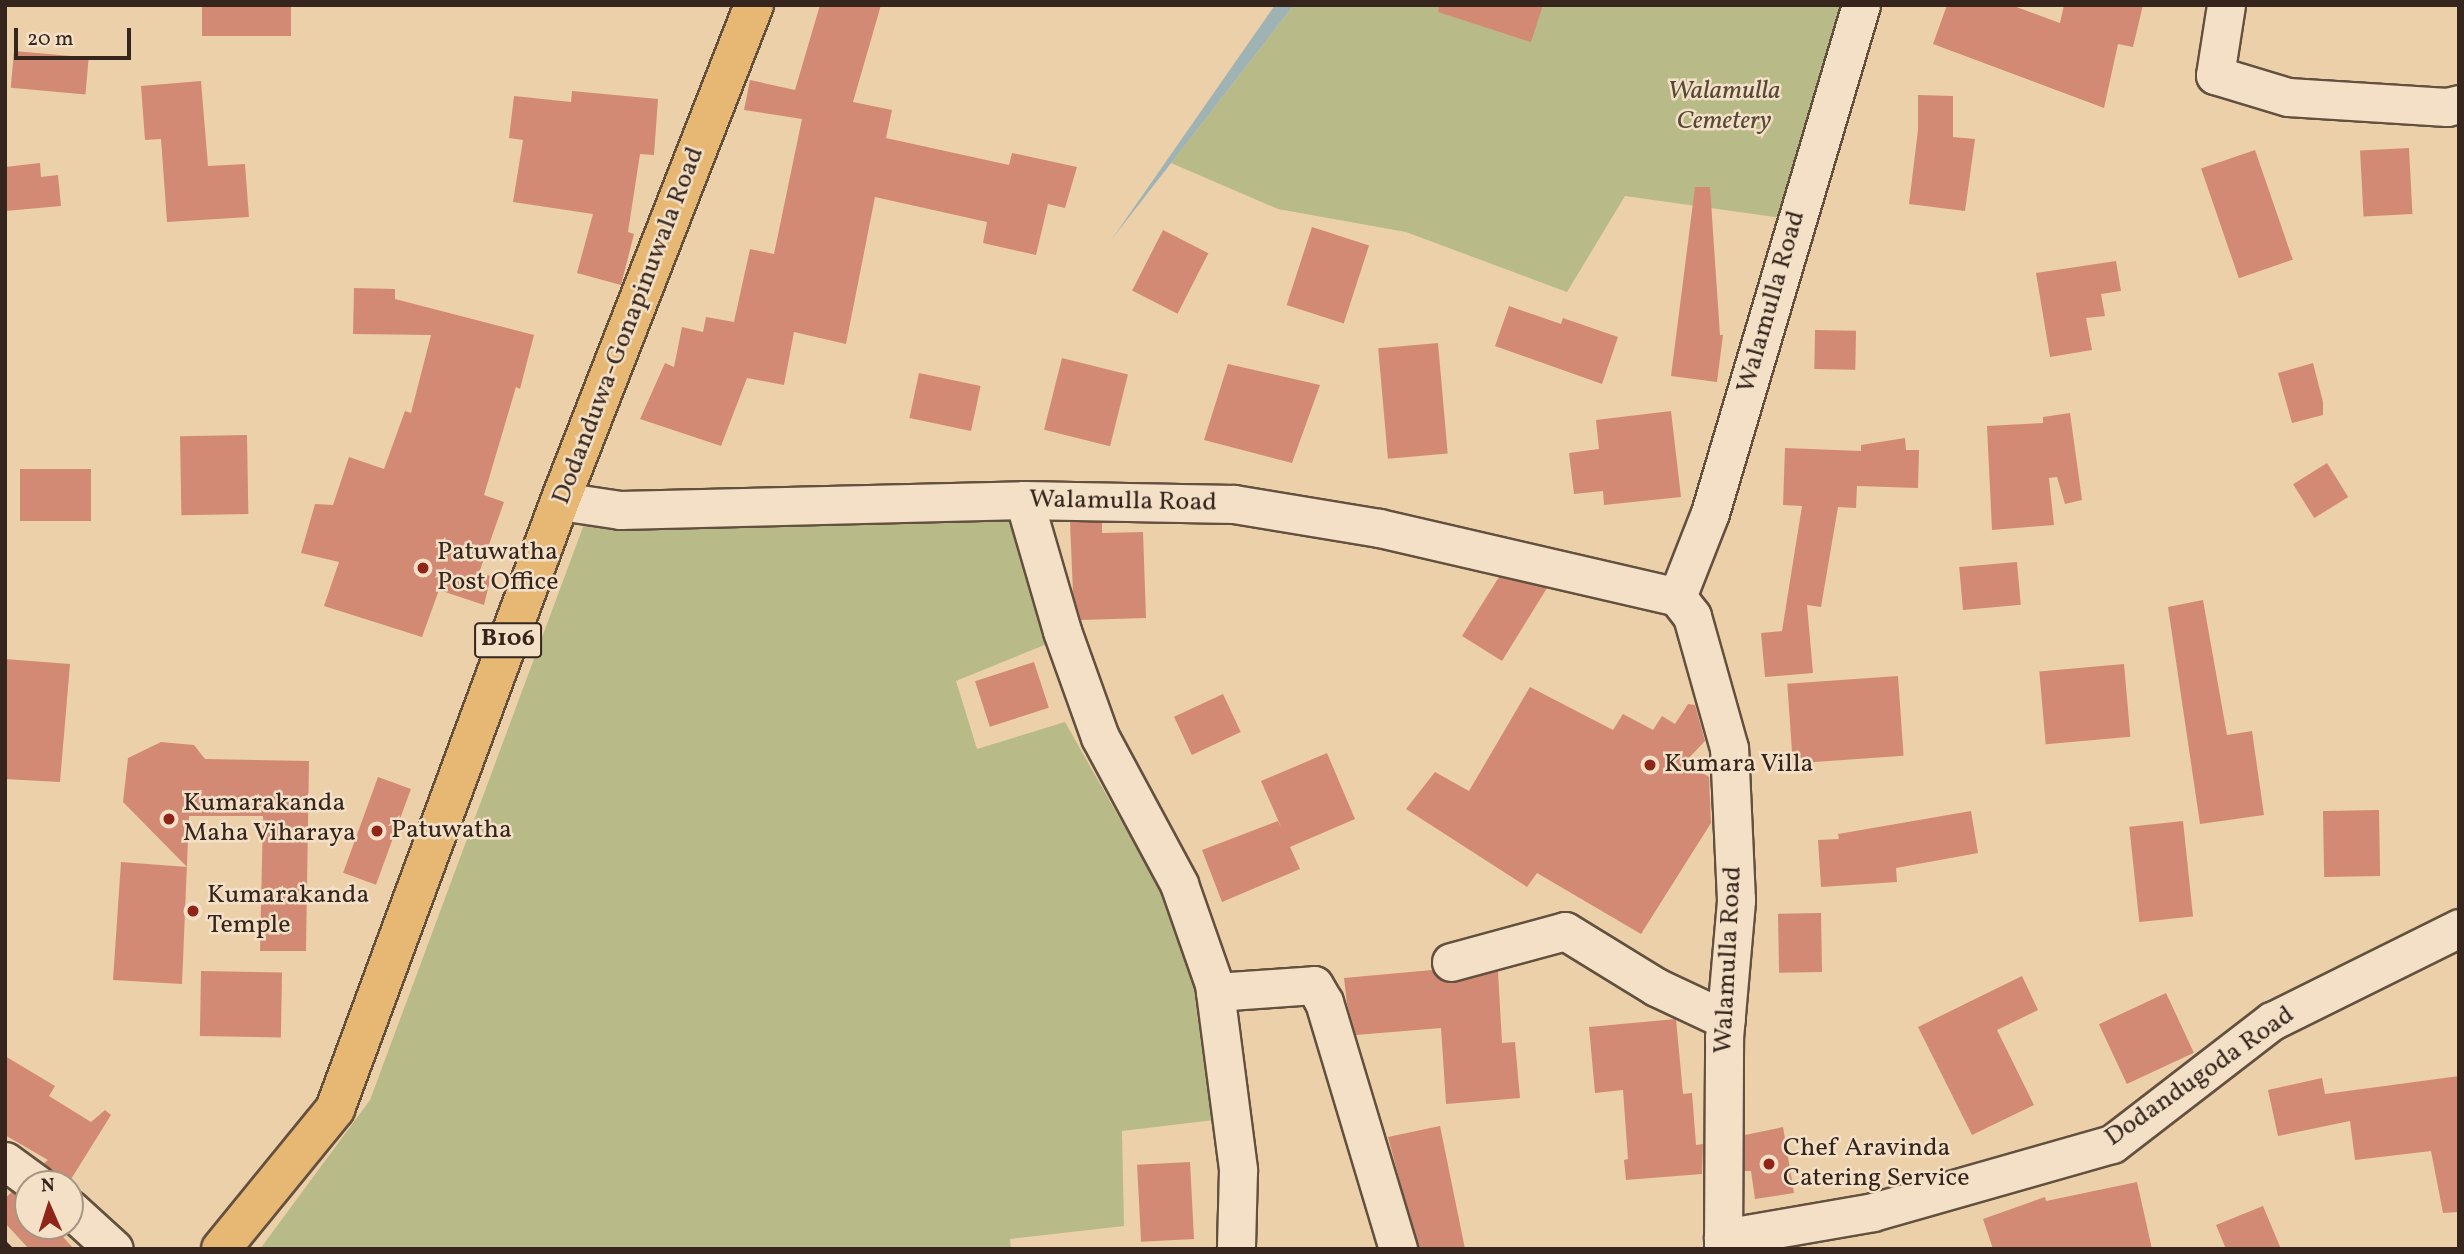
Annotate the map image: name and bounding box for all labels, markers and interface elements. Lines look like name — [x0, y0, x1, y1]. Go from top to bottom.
scale bar — [18, 14, 135, 58]
text: 20 m — [27, 25, 73, 54]
park label: Walamulla Cemetery — [1668, 76, 1780, 138]
street label: Dodanduwa-Gonapinuwala Road — [546, 143, 712, 509]
street label: Walamulla Road — [1731, 207, 1813, 397]
street label: Walamulla Road — [1029, 485, 1217, 519]
place label: Patuwatha Post Office — [437, 537, 559, 598]
marker: Patuwatha Post Office — [415, 560, 431, 576]
road number: B106 — [473, 620, 543, 660]
place label: Kumara Villa — [1664, 749, 1814, 781]
marker: Kumara Villa — [1642, 757, 1658, 773]
place label: Kumarakanda Maha Viharaya — [183, 788, 357, 850]
marker: Kumarakanda Maha Viharaya — [161, 811, 177, 827]
place label: Patuwatha — [391, 815, 512, 847]
marker: Patuwatha — [369, 823, 385, 839]
street label: Walamulla Road — [1709, 865, 1749, 1055]
place label: Kumarakanda Temple — [207, 880, 369, 942]
marker: Kumarakanda Temple — [185, 903, 201, 919]
street label: Dodandugoda Road — [2099, 1000, 2301, 1154]
place label: Chef Aravinda Catering Service — [1783, 1133, 1970, 1194]
marker: Chef Aravinda Catering Service — [1761, 1156, 1777, 1172]
north arrow — [14, 1170, 84, 1240]
text: N — [40, 1173, 56, 1199]

